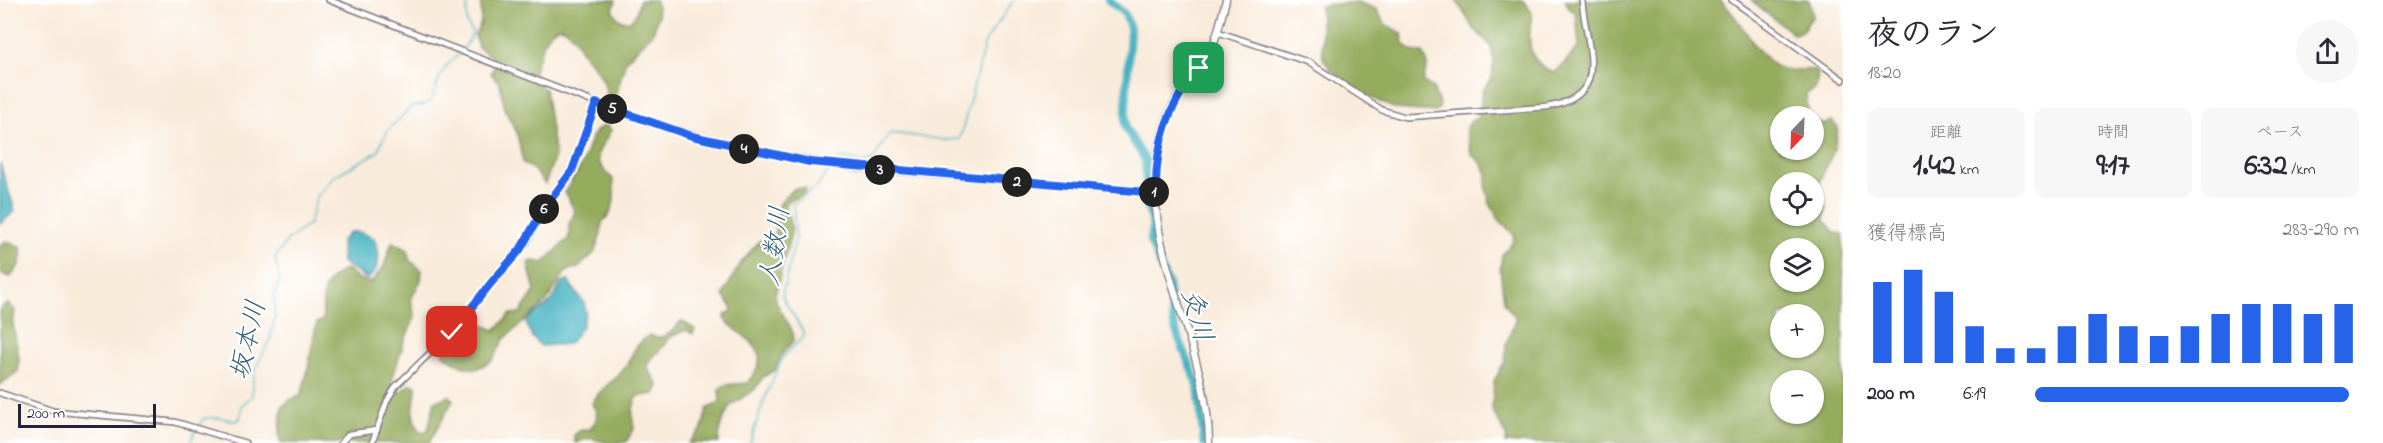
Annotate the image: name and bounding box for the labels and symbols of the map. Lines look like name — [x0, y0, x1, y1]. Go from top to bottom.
pin — [1173, 42, 1224, 93]
pin: 5 — [597, 94, 627, 124]
north arrow — [1770, 106, 1824, 160]
pin: 4 — [729, 134, 759, 164]
pin: 3 — [865, 155, 895, 185]
pin: 2 — [1002, 167, 1032, 197]
pin: 1 — [1139, 177, 1169, 207]
pin: 6 — [529, 194, 559, 224]
water label: 人数川 — [752, 204, 801, 289]
water label: 灸川 — [1170, 285, 1221, 347]
water label: 坂本川 — [221, 297, 278, 384]
pin — [426, 306, 477, 357]
scale bar — [18, 401, 156, 428]

